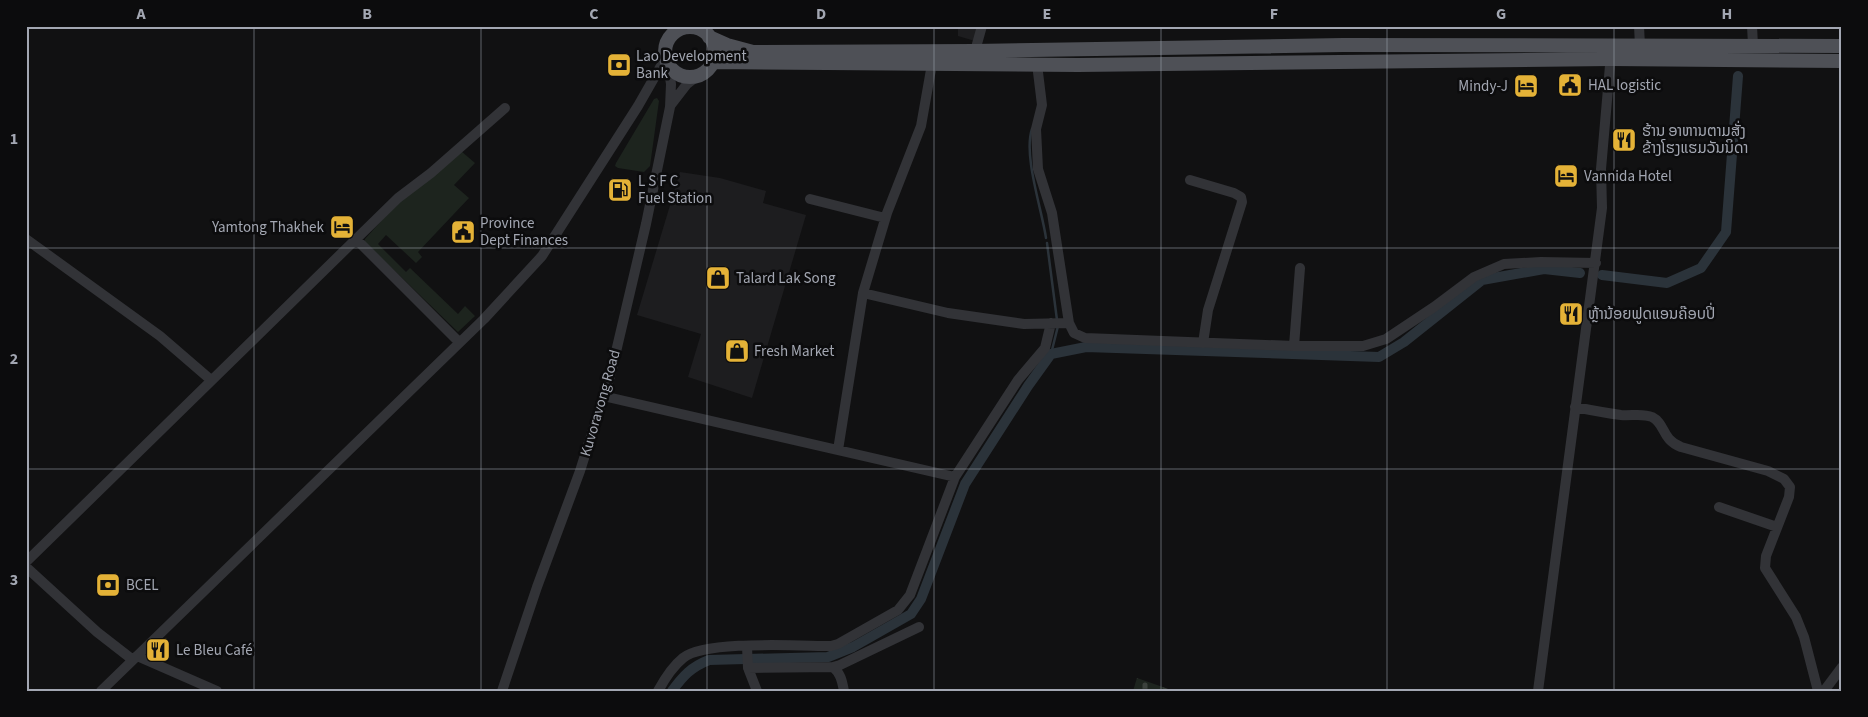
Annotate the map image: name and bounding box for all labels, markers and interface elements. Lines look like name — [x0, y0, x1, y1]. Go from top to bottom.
text: A — [135, 3, 146, 25]
text: B — [362, 3, 372, 25]
text: C — [589, 3, 599, 25]
text: D — [816, 3, 826, 25]
text: E — [1043, 3, 1051, 25]
text: F — [1270, 3, 1278, 25]
text: G — [1496, 3, 1506, 25]
text: H — [1722, 3, 1732, 25]
place label: Lao Development Bank — [636, 46, 747, 84]
bank icon: Lao Development Bank — [606, 52, 632, 78]
public building icon: HAL logistic — [1557, 72, 1583, 98]
hotel icon: Mindy-J — [1513, 73, 1539, 99]
place label: HAL logistic — [1588, 75, 1661, 96]
place label: Mindy-J — [1458, 76, 1508, 97]
place label: ຮ້ານ ອາຫານຕາມສັ່ງ ຂ້າງໂຮງແຮມວັນນິດາ — [1642, 120, 1748, 159]
restaurant icon: ຮ້ານ ອາຫານຕາມສັ່ງ ຂ້າງໂຮງແຮມວັນນິດາ — [1611, 127, 1637, 153]
text: 1 — [10, 128, 18, 150]
hotel icon: Vannida Hotel — [1553, 163, 1579, 189]
place label: Vannida Hotel — [1584, 166, 1672, 187]
place label: L S F C Fuel Station — [638, 171, 712, 209]
fuel station icon: L S F C Fuel Station — [607, 177, 633, 203]
place label: Province Dept Finances — [480, 213, 568, 251]
hotel icon: Yamtong Thakhek — [329, 214, 355, 240]
place label: Yamtong Thakhek — [211, 217, 325, 238]
public building icon: Province Dept Finances — [450, 219, 476, 245]
shop icon: Talard Lak Song — [705, 265, 731, 291]
place label: Talard Lak Song — [736, 268, 836, 289]
restaurant icon: ຫຼ້ານ້ອຍຟູດແອນຄ໊ອບປີ່ — [1558, 301, 1584, 327]
place label: ຫຼ້ານ້ອຍຟູດແອນຄ໊ອບປີ່ — [1588, 302, 1715, 325]
shop icon: Fresh Market — [724, 338, 750, 364]
place label: Fresh Market — [754, 341, 834, 362]
street label: Kuvoravong Road — [575, 347, 626, 459]
text: 2 — [10, 348, 18, 370]
text: 3 — [10, 569, 18, 591]
bank icon: BCEL — [95, 572, 121, 598]
place label: BCEL — [126, 575, 159, 596]
restaurant icon: Le Bleu Café — [145, 637, 171, 663]
place label: Le Bleu Café — [176, 640, 253, 661]

